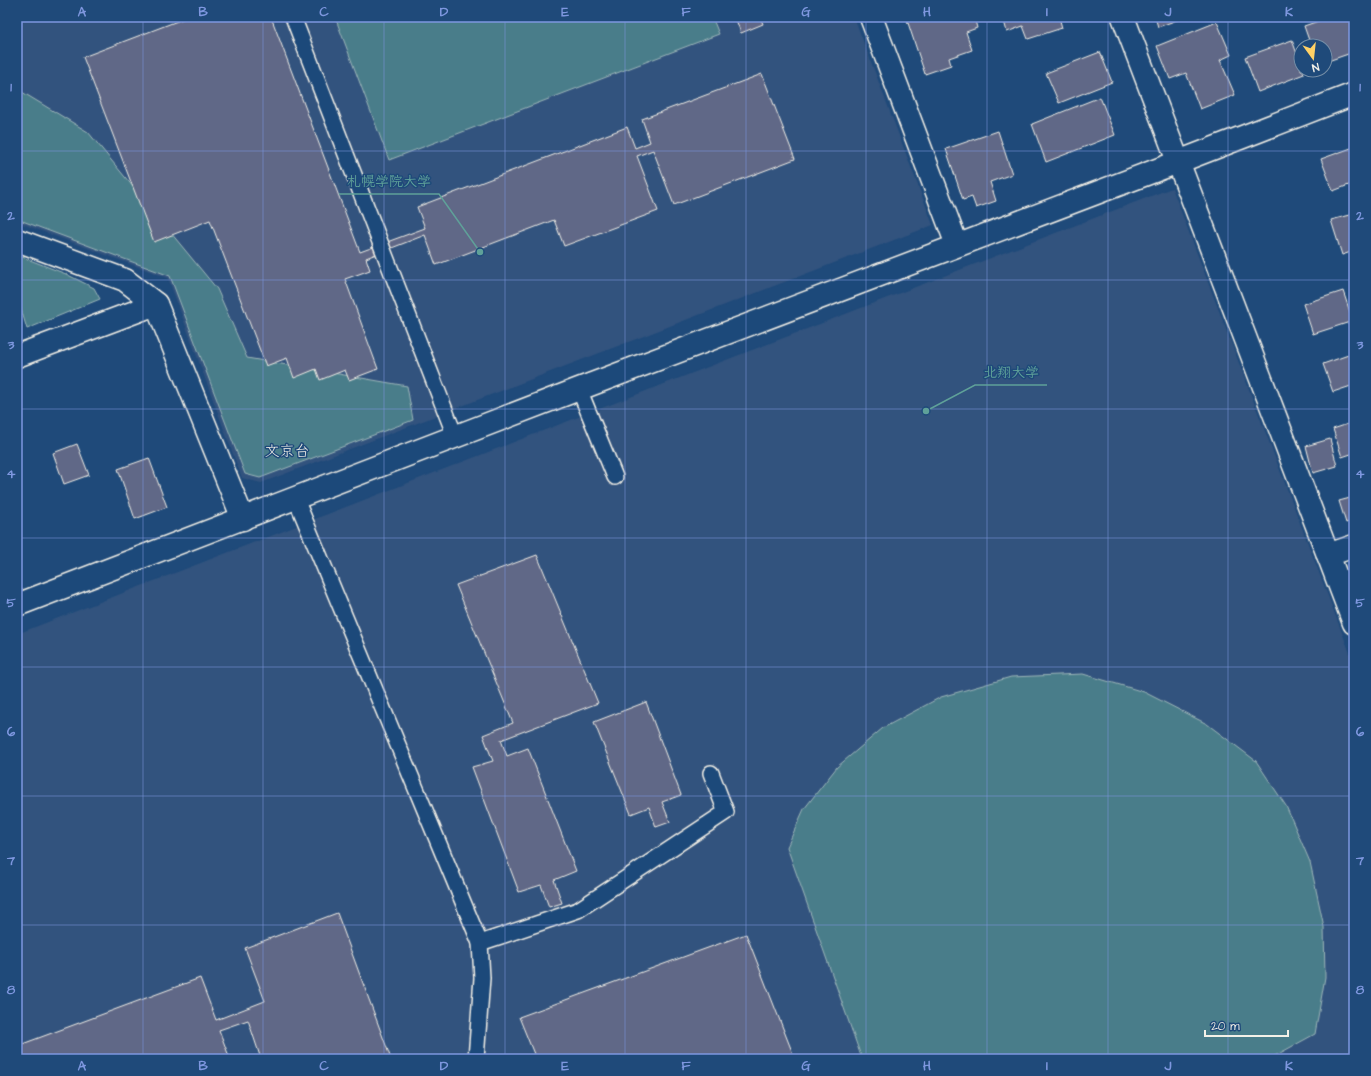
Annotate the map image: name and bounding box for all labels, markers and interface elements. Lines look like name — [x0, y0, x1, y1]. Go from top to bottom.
text: A — [78, 3, 87, 21]
text: B — [198, 3, 208, 21]
text: C — [319, 3, 329, 21]
text: D — [440, 3, 449, 21]
text: E — [561, 3, 569, 21]
text: F — [681, 3, 691, 21]
text: G — [801, 3, 811, 21]
text: H — [923, 3, 931, 21]
text: I — [1046, 3, 1048, 21]
text: J — [1164, 3, 1172, 21]
text: K — [1285, 3, 1293, 21]
north arrow — [1293, 38, 1333, 78]
text: N — [1310, 59, 1321, 75]
text: 1 — [10, 78, 12, 96]
text: 1 — [1359, 78, 1361, 96]
callout: 札幌学院大学 — [339, 168, 439, 194]
text: 札幌学院大学 — [347, 172, 431, 192]
text: 2 — [6, 207, 15, 225]
text: 2 — [1355, 207, 1364, 225]
text: 3 — [7, 336, 15, 354]
text: 3 — [1356, 336, 1364, 354]
callout: 北翔大学 — [975, 359, 1047, 385]
text: 北翔大学 — [983, 363, 1039, 383]
district label: 文京台 — [264, 441, 310, 462]
text: 4 — [7, 465, 16, 483]
text: 4 — [1356, 465, 1365, 483]
text: 5 — [6, 594, 16, 612]
text: 5 — [1355, 594, 1365, 612]
text: 6 — [7, 723, 16, 741]
text: 6 — [1356, 723, 1365, 741]
text: 7 — [6, 852, 16, 870]
text: 7 — [1355, 852, 1365, 870]
text: 8 — [7, 981, 16, 999]
text: 8 — [1356, 981, 1365, 999]
scale bar — [1205, 1012, 1288, 1038]
text: 20 m — [1211, 1018, 1240, 1035]
text: A — [78, 1057, 87, 1075]
text: B — [198, 1057, 208, 1075]
text: C — [319, 1057, 329, 1075]
text: D — [440, 1057, 449, 1075]
text: E — [561, 1057, 569, 1075]
text: F — [681, 1057, 691, 1075]
text: G — [801, 1057, 811, 1075]
text: H — [923, 1057, 931, 1075]
text: I — [1046, 1057, 1048, 1075]
text: J — [1164, 1057, 1172, 1075]
text: K — [1285, 1057, 1293, 1075]

